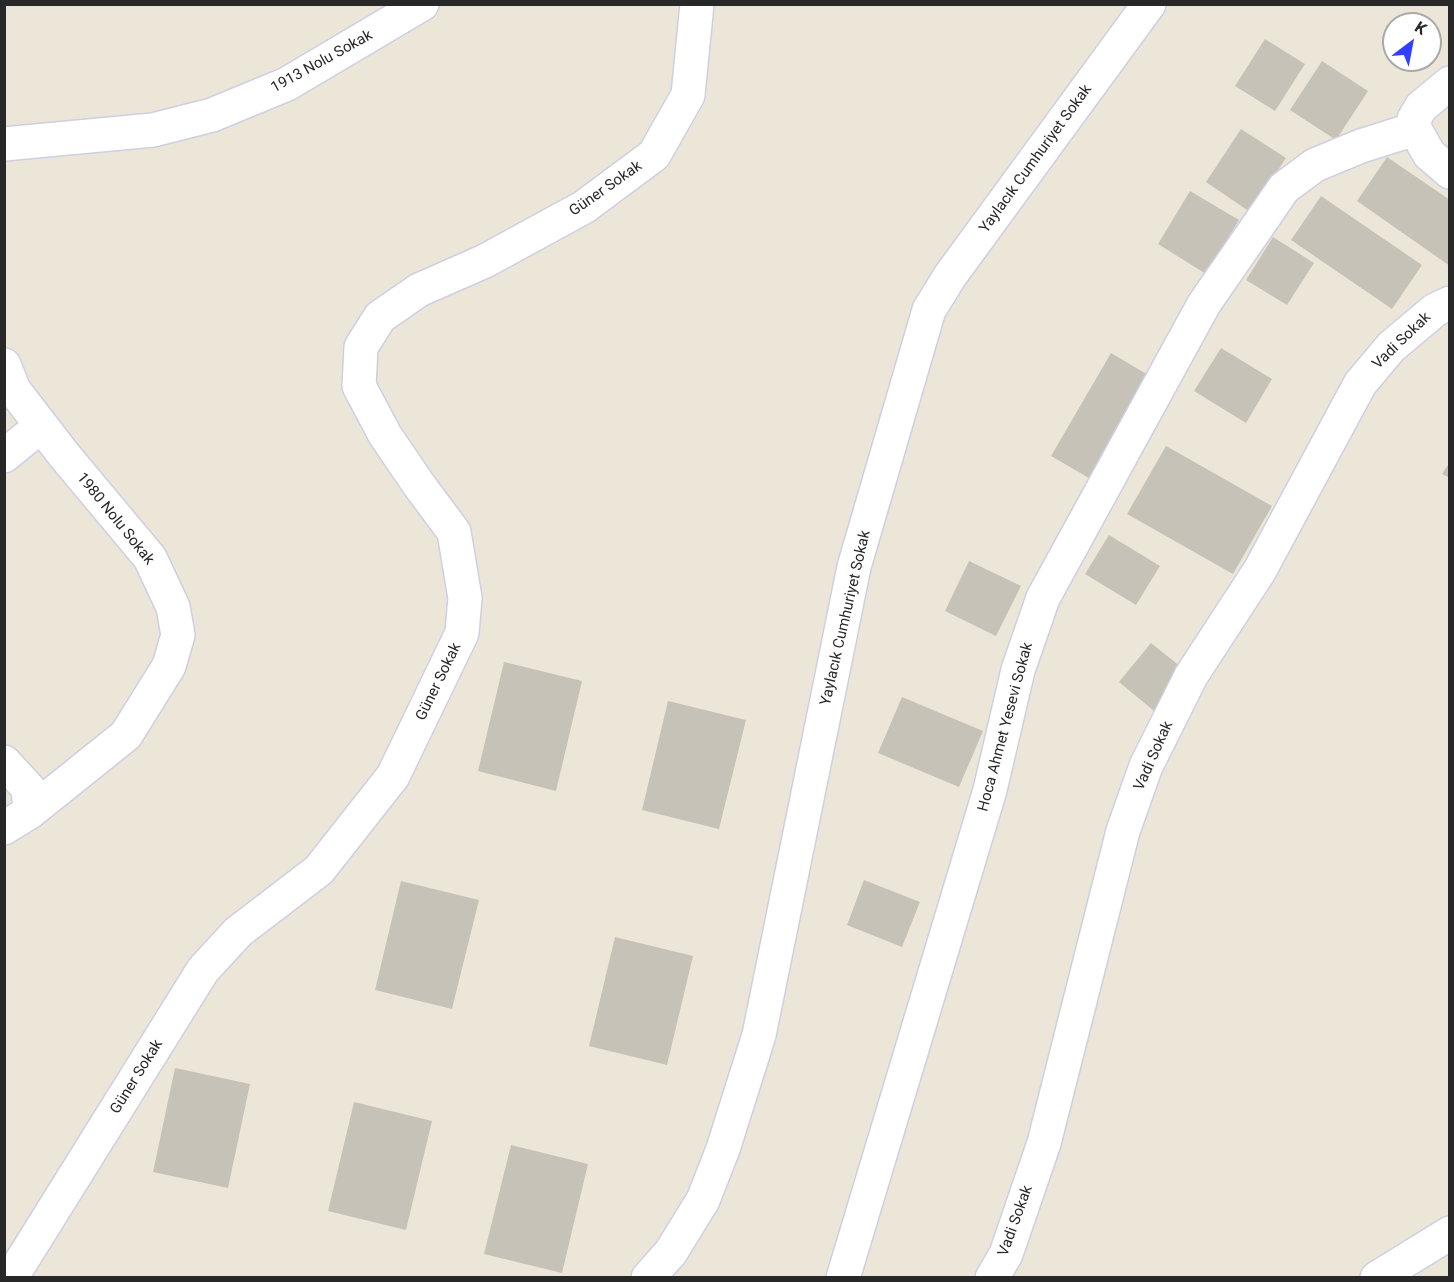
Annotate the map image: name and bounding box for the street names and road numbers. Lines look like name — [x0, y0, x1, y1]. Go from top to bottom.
street label: 1913 Nolu Sokak — [268, 27, 376, 97]
street label: Yaylacık Cumhuriyet Sokak — [976, 81, 1096, 237]
street label: Güner Sokak — [566, 157, 646, 221]
street label: Vadi Sokak — [1369, 309, 1435, 373]
street label: 1980 Nolu Sokak — [72, 469, 158, 569]
street label: Yaylacık Cumhuriyet Sokak — [817, 529, 875, 707]
street label: Güner Sokak — [412, 640, 466, 724]
street label: Hoca Ahmet Yesevi Sokak — [975, 640, 1037, 814]
street label: Vadi Sokak — [1131, 719, 1177, 793]
street label: Güner Sokak — [107, 1036, 167, 1118]
street label: Vadi Sokak — [995, 1183, 1037, 1259]

